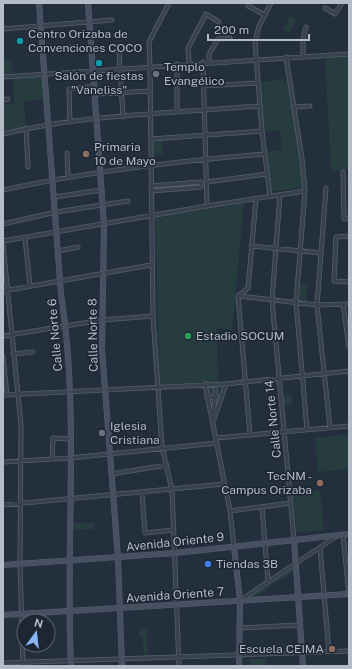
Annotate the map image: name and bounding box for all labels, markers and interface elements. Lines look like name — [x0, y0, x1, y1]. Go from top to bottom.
scale bar — [208, 16, 309, 42]
text: 200 m — [214, 23, 249, 37]
place label: Centro Orizaba de Convenciones COCO — [28, 27, 143, 55]
marker: Centro Orizaba de Convenciones COCO — [15, 36, 25, 46]
marker: Salón de fiestas "Vaneliss" — [94, 58, 104, 68]
place label: Templo Evangélico — [164, 60, 225, 88]
place label: Salón de fiestas "Vaneliss" — [55, 69, 143, 97]
marker: Templo Evangélico — [151, 69, 161, 79]
place label: Primaria 10 de Mayo — [94, 140, 156, 168]
marker: Primaria 10 de Mayo — [81, 149, 91, 159]
street label: Calle Norte 6 — [45, 298, 65, 372]
street label: Calle Norte 8 — [85, 298, 101, 372]
place label: Estadio SOCUM — [196, 329, 284, 343]
marker: Estadio SOCUM — [183, 331, 193, 341]
street label: Calle Norte 14 — [262, 379, 284, 459]
place label: Iglesia Cristiana — [110, 419, 160, 447]
marker: Iglesia Cristiana — [97, 428, 107, 438]
place label: TecNM - Campus Orizaba — [221, 469, 312, 497]
marker: TecNM - Campus Orizaba — [315, 478, 325, 488]
street label: Avenida Oriente 9 — [125, 530, 225, 554]
place label: Tiendas 3B — [216, 557, 278, 571]
marker: Tiendas 3B — [203, 559, 213, 569]
street label: Avenida Oriente 7 — [125, 585, 225, 605]
north arrow — [16, 613, 56, 653]
text: N — [33, 616, 44, 630]
place label: Escuela CEIMA — [239, 642, 324, 656]
marker: Escuela CEIMA — [327, 644, 337, 654]

